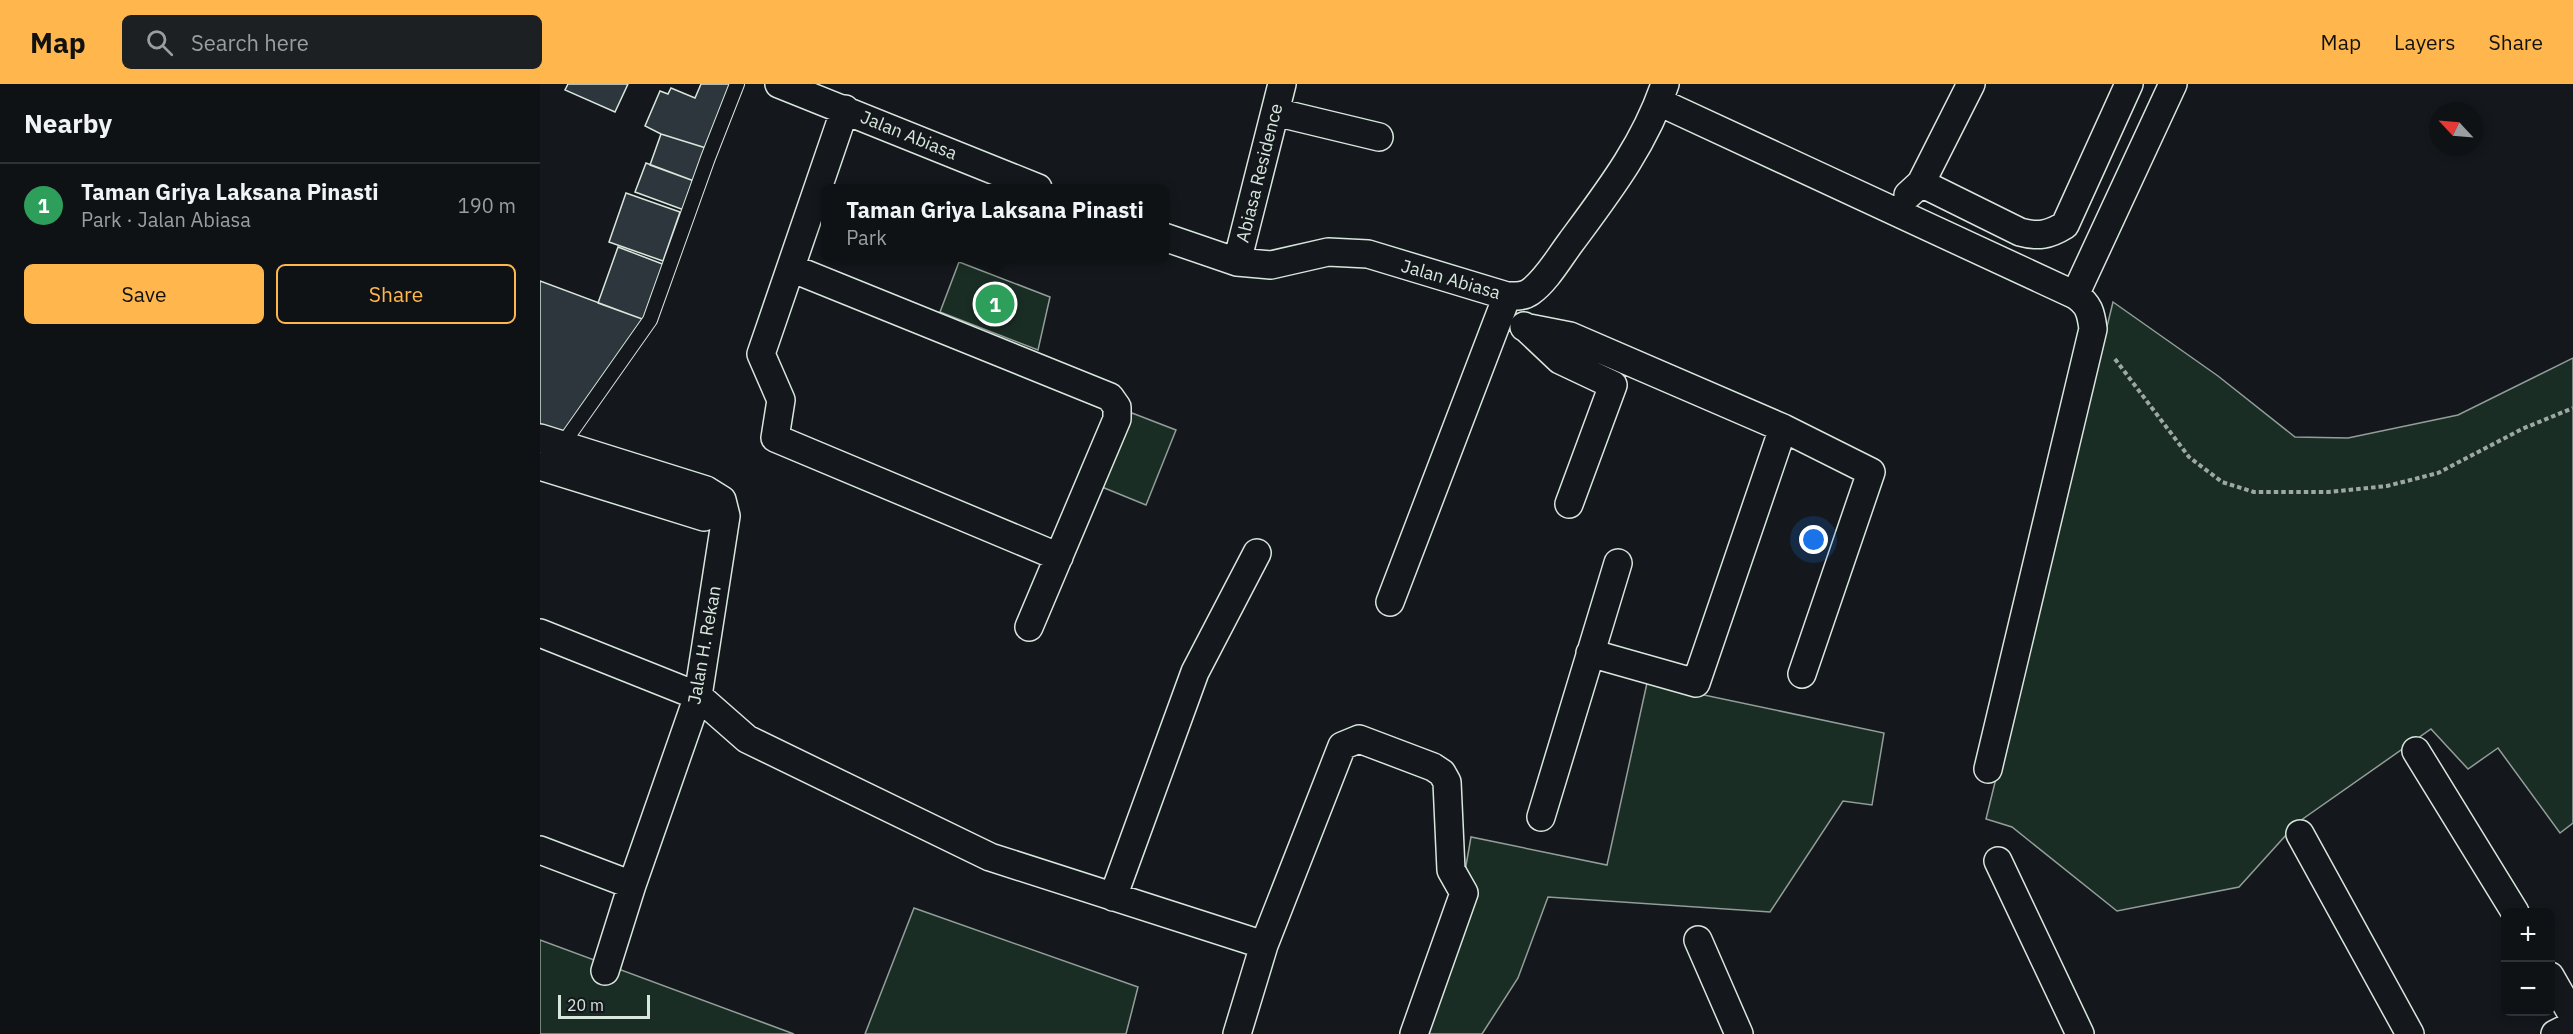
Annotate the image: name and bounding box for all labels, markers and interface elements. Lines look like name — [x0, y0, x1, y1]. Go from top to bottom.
search box — [122, 15, 542, 69]
text: Map — [30, 24, 86, 61]
icon: search — [143, 26, 176, 59]
text: Search here — [191, 28, 309, 57]
text: Map — [2321, 28, 2361, 56]
text: Layers — [2394, 28, 2456, 56]
text: Share — [2489, 28, 2543, 56]
street label: Abiasa Residence — [1231, 101, 1287, 245]
north arrow — [2429, 102, 2483, 156]
street label: Jalan Abiasa — [857, 105, 961, 165]
text: Nearby — [24, 106, 112, 140]
text: Taman Griya Laksana Pinasti — [81, 177, 379, 206]
popup — [821, 184, 1169, 262]
text: 1 — [38, 192, 50, 219]
text: 190 m — [458, 192, 516, 219]
text: Taman Griya Laksana Pinasti — [846, 195, 1144, 224]
text: Park · Jalan Abiasa — [81, 206, 251, 233]
text: Park — [846, 224, 887, 251]
street label: Jalan Abiasa — [1399, 254, 1504, 304]
button: Save — [24, 264, 264, 324]
button: Share — [276, 264, 516, 324]
pin: 1 — [976, 282, 1014, 326]
your location — [1799, 525, 1828, 554]
street label: Jalan H. Rekan — [682, 584, 726, 706]
map controls — [2501, 908, 2555, 1016]
button: + — [2501, 908, 2555, 962]
button: − — [2501, 962, 2555, 1016]
scale bar — [558, 992, 650, 1020]
text: 20 m — [567, 995, 604, 1015]

